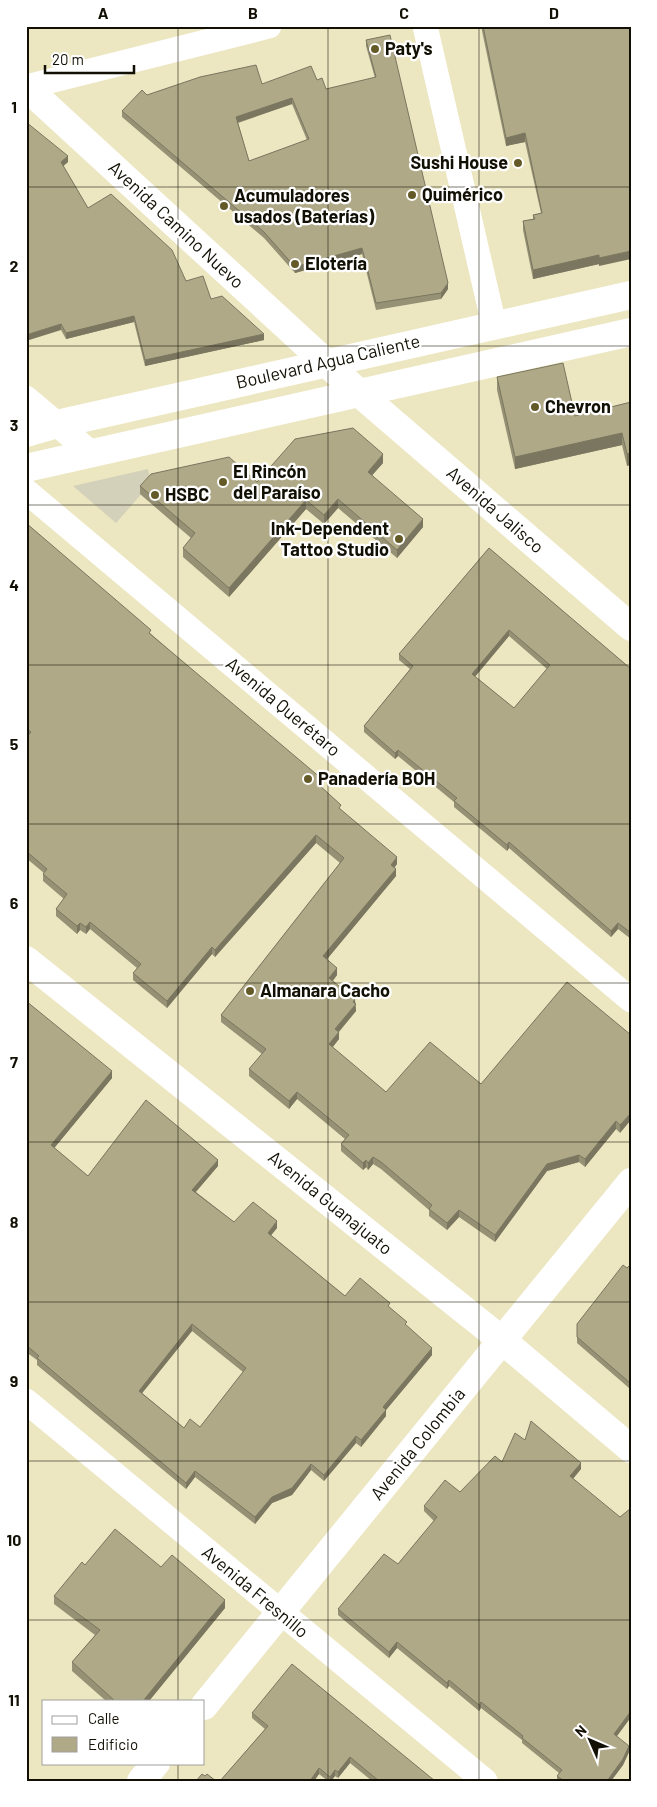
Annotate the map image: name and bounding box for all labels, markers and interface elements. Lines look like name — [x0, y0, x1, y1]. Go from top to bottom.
text: A — [98, 3, 109, 22]
text: B — [248, 3, 258, 22]
text: C — [399, 3, 409, 22]
text: D — [549, 3, 559, 22]
place label: Paty's — [385, 37, 432, 59]
scale bar — [45, 42, 134, 74]
marker: Paty's — [369, 43, 381, 55]
text: 20 m — [52, 50, 84, 68]
text: 1 — [11, 97, 17, 116]
place label: Sushi House — [410, 151, 508, 173]
street label: Avenida Camino Nuevo — [105, 156, 249, 293]
marker: Sushi House — [512, 157, 524, 169]
place label: Quimérico — [422, 183, 503, 205]
place label: Acumuladores usados (Baterías) — [234, 184, 375, 227]
marker: Quimérico — [406, 189, 418, 201]
marker: Acumuladores usados (Baterías) — [218, 200, 230, 212]
place label: Elotería — [305, 252, 367, 274]
text: 2 — [10, 256, 19, 275]
marker: Elotería — [289, 258, 301, 270]
street label: Boulevard Agua Caliente — [234, 329, 422, 393]
place label: Chevron — [545, 395, 611, 417]
marker: Chevron — [529, 401, 541, 413]
text: 3 — [10, 415, 18, 434]
place label: El Rincón del Paraíso — [233, 460, 321, 503]
street label: Avenida Jalisco — [443, 461, 549, 557]
marker: El Rincón del Paraíso — [217, 476, 229, 488]
place label: HSBC — [165, 483, 209, 505]
marker: HSBC — [149, 489, 161, 501]
place label: Ink-Dependent Tattoo Studio — [271, 517, 389, 560]
marker: Ink-Dependent Tattoo Studio — [393, 533, 405, 545]
text: 4 — [9, 575, 19, 594]
street label: Avenida Querétaro — [222, 652, 345, 761]
text: 5 — [10, 734, 19, 753]
place label: Panadería BOH — [318, 767, 435, 789]
marker: Panadería BOH — [302, 773, 314, 785]
text: 6 — [10, 893, 19, 912]
place label: Almanara Cacho — [260, 979, 390, 1001]
marker: Almanara Cacho — [244, 985, 256, 997]
text: 7 — [10, 1052, 18, 1071]
street label: Avenida Guanajuato — [264, 1145, 397, 1259]
text: 8 — [10, 1212, 19, 1231]
text: 9 — [10, 1371, 18, 1390]
street label: Avenida Colombia — [365, 1383, 469, 1504]
text: 10 — [7, 1530, 21, 1549]
street label: Avenida Fresnillo — [198, 1540, 313, 1642]
text: 11 — [8, 1690, 20, 1709]
legend — [42, 1700, 205, 1764]
text: Calle — [88, 1709, 120, 1727]
north arrow — [564, 1714, 614, 1764]
text: N — [571, 1721, 590, 1740]
text: Edificio — [88, 1735, 138, 1753]

